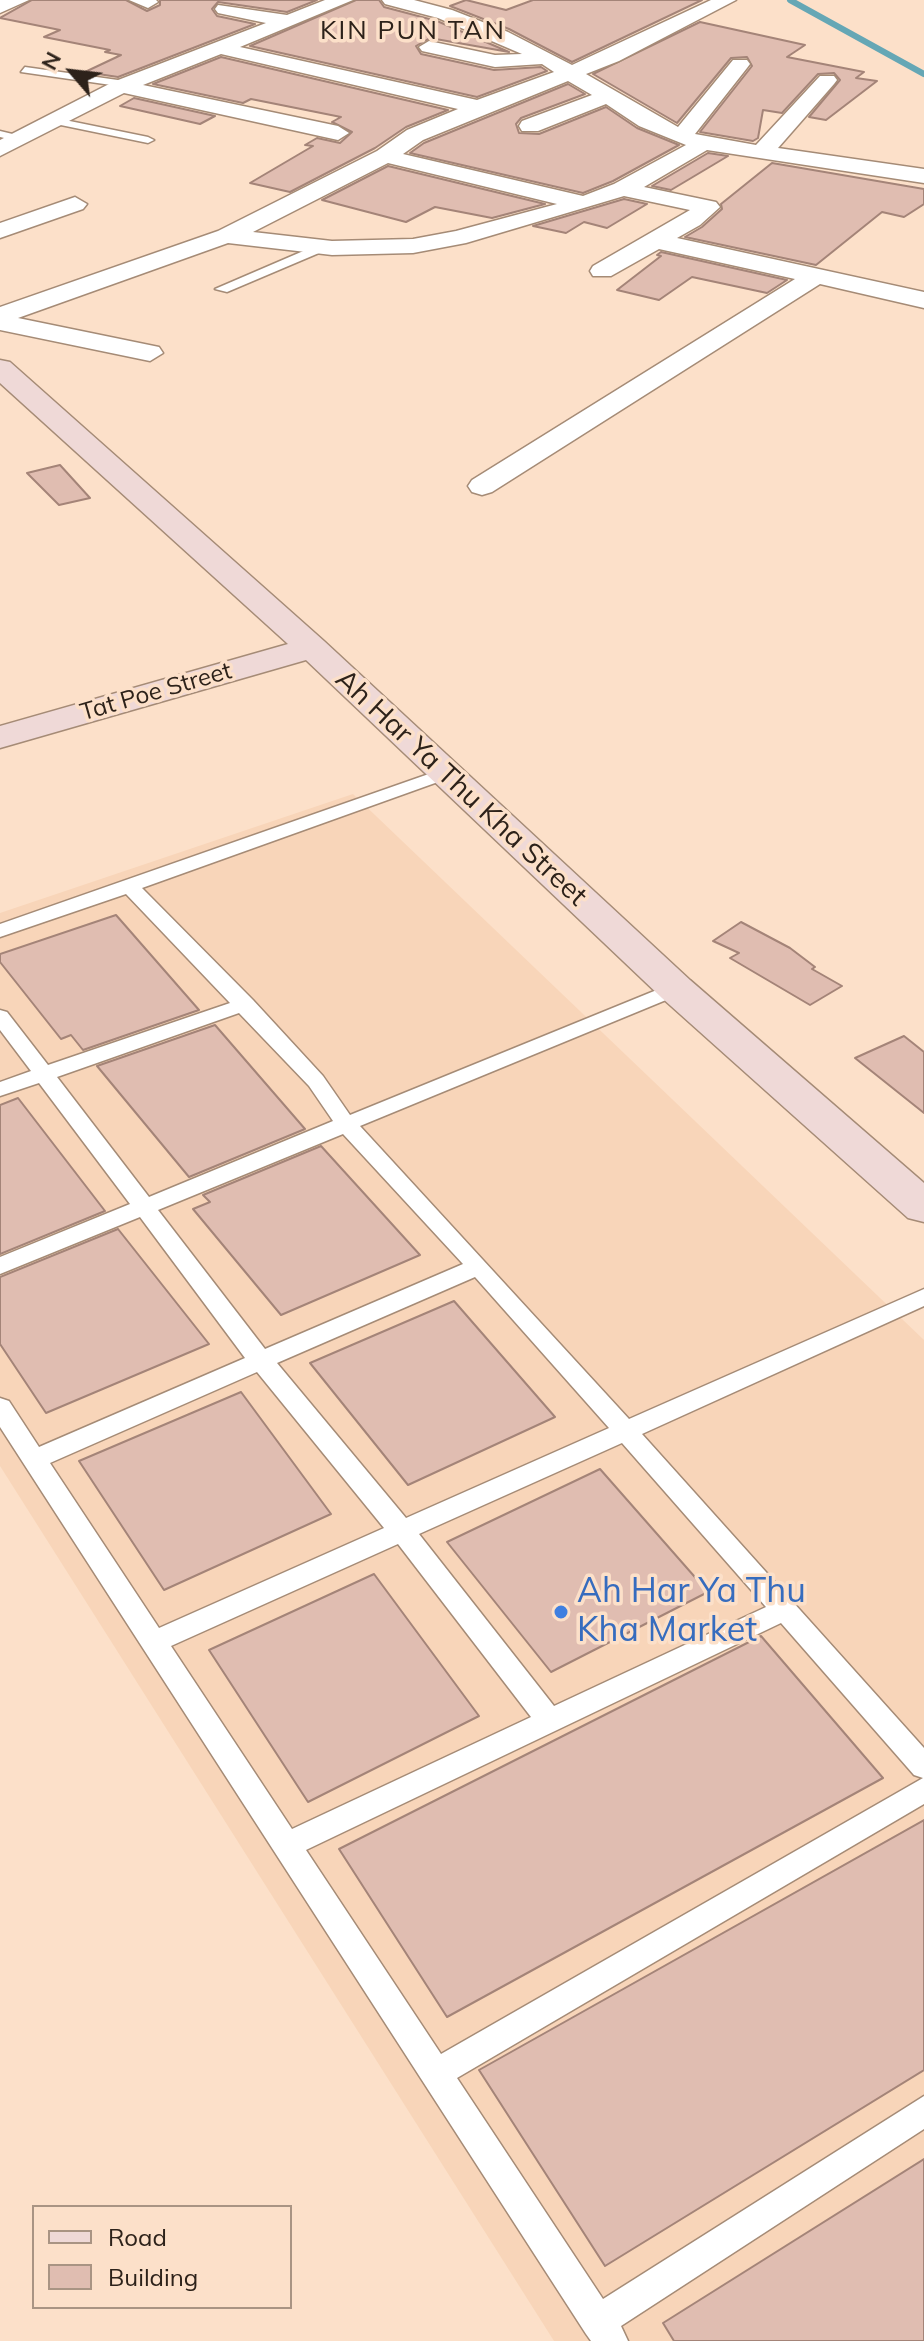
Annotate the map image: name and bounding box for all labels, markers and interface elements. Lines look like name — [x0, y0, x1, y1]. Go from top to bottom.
district label: KIN PUN TAN — [320, 15, 506, 47]
north arrow — [32, 32, 112, 112]
text: N — [35, 47, 67, 75]
street label: Tat Poe Street — [77, 657, 235, 727]
street label: Ah Har Ya Thu Kha Street — [328, 663, 594, 913]
place label: Ah Har Ya Thu Kha Market — [577, 1572, 806, 1652]
marker: Ah Har Ya Thu Kha Market — [552, 1603, 570, 1621]
legend — [32, 2205, 292, 2309]
text: Road — [108, 2222, 167, 2252]
text: Building — [108, 2262, 198, 2292]

